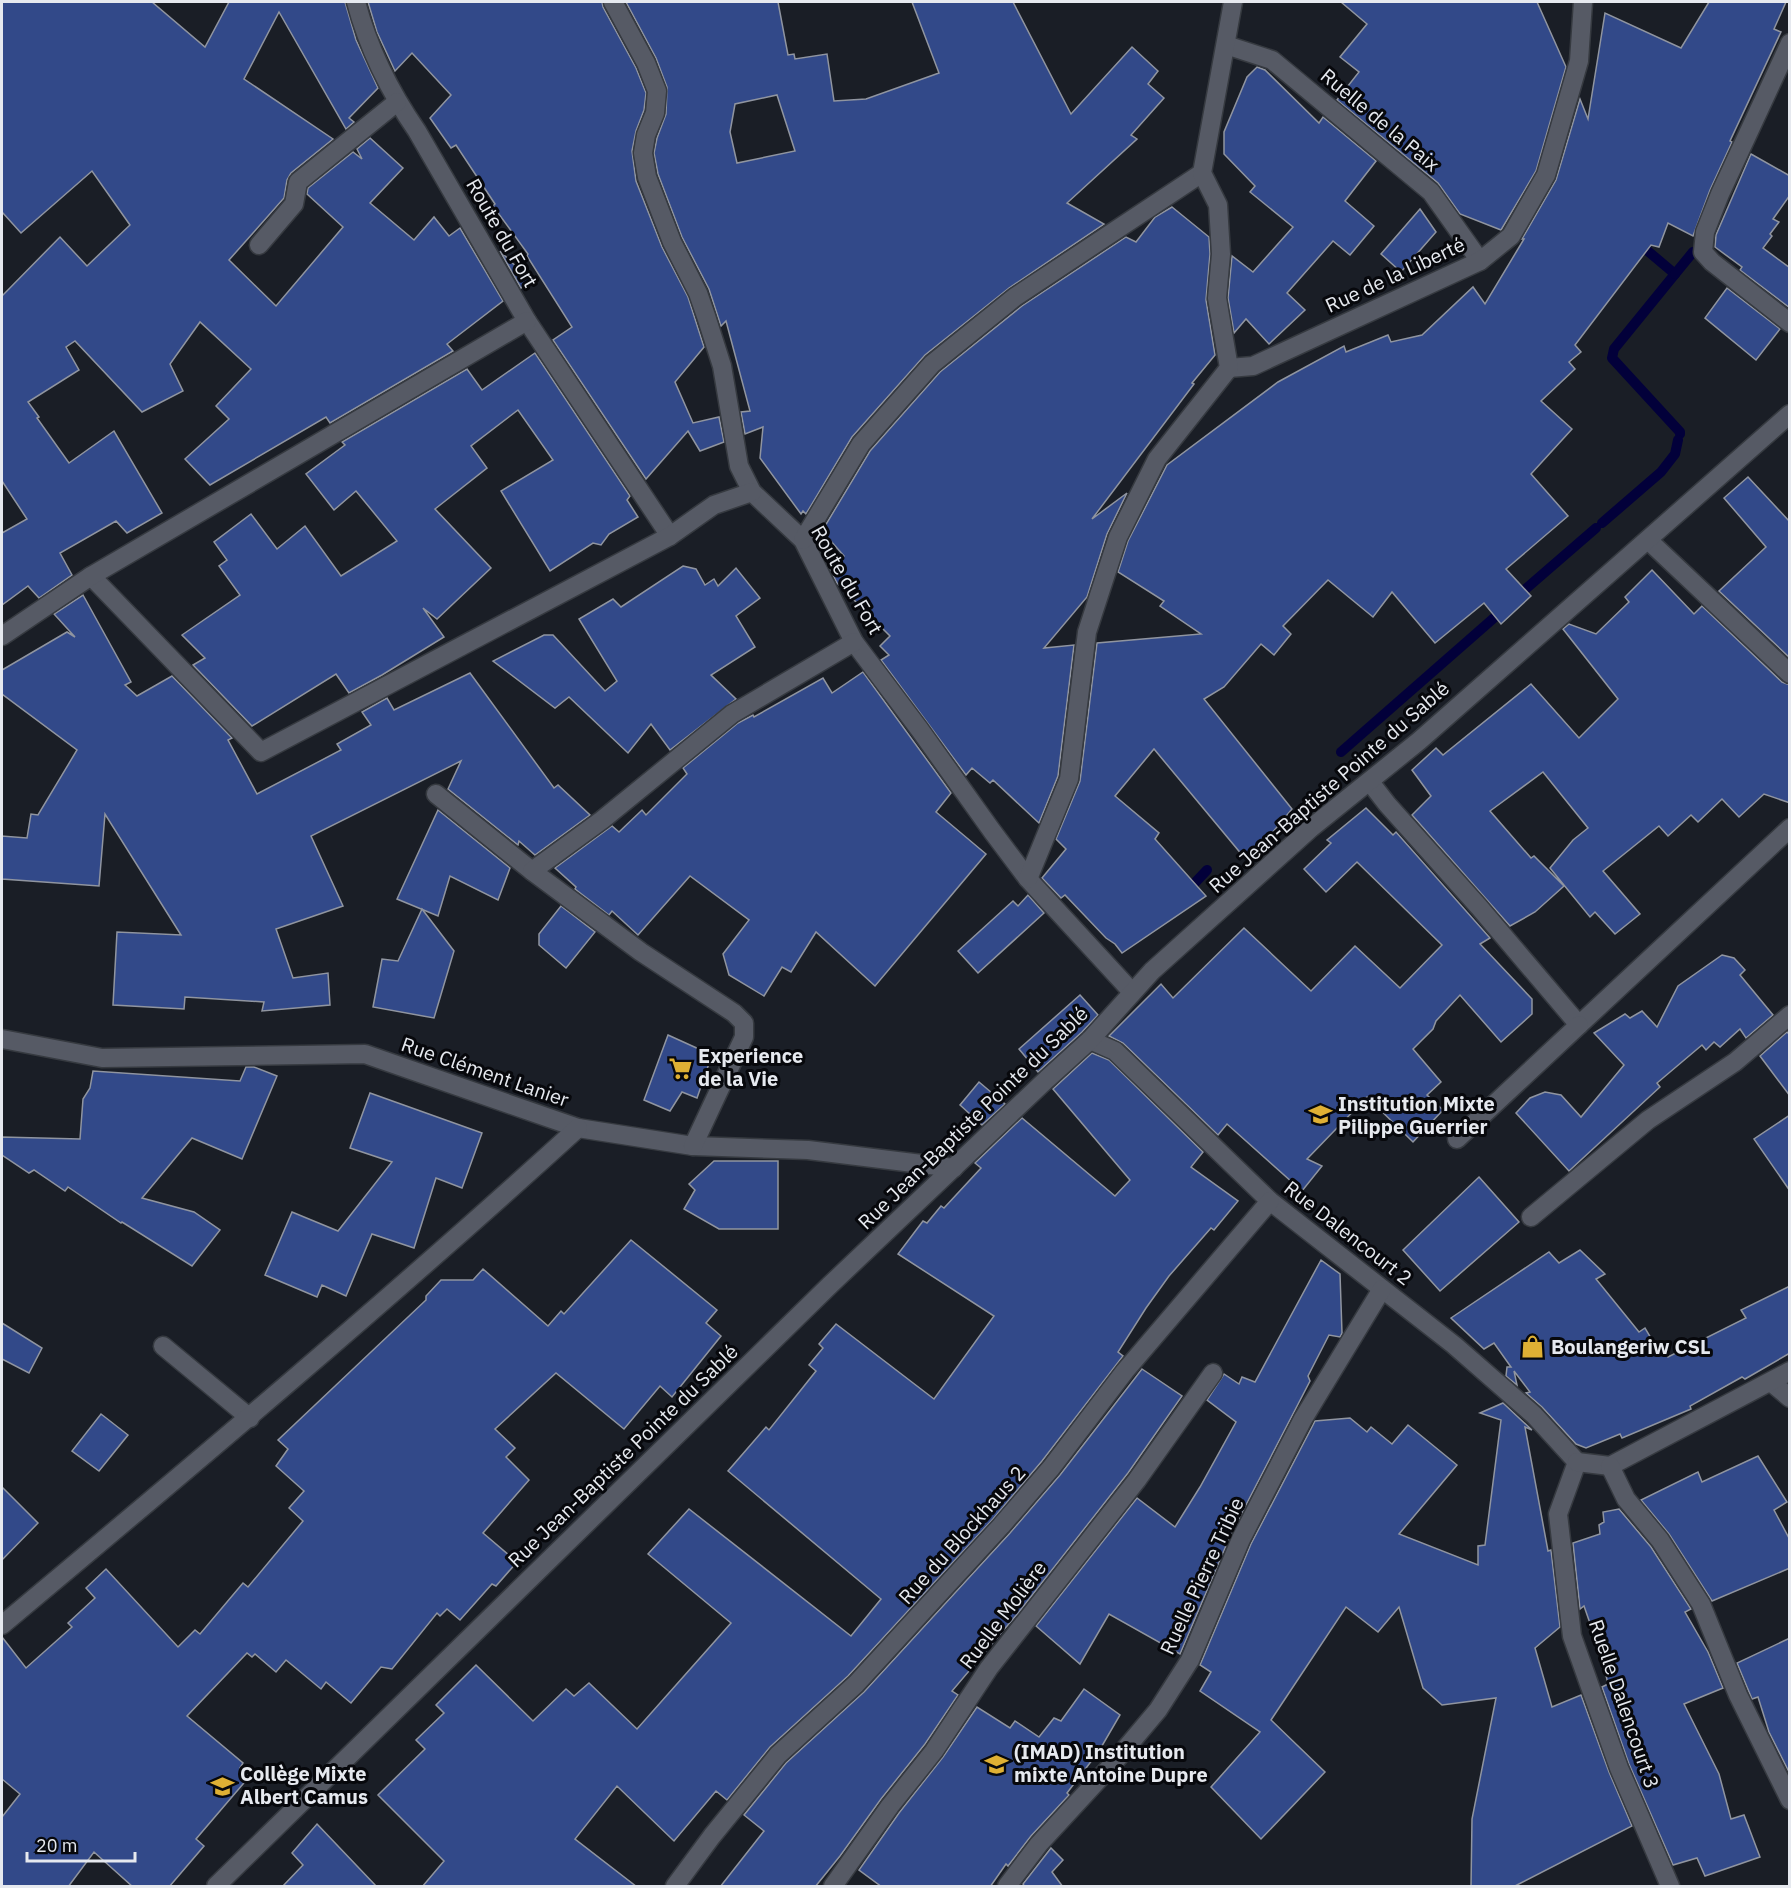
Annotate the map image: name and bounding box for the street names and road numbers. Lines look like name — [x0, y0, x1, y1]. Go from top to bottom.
street label: Ruelle de la Paix — [1315, 62, 1445, 177]
street label: Route du Fort — [460, 173, 545, 292]
street label: Rue de la Liberté — [1321, 230, 1469, 319]
street label: Route du Fort — [805, 520, 890, 639]
street label: Rue Jean-Baptiste Pointe du Sablé — [1203, 675, 1455, 899]
street label: Rue Jean-Baptiste Pointe du Sablé — [852, 1000, 1094, 1235]
street label: Rue Clément Lanier — [398, 1030, 573, 1113]
street label: Rue Dalencourt 2 — [1279, 1174, 1418, 1291]
street label: Rue Jean-Baptiste Pointe du Sablé — [502, 1338, 744, 1573]
street label: Rue du Blockhaus 2 — [892, 1460, 1031, 1610]
street label: Ruelle Pierre Tribie — [1153, 1493, 1250, 1659]
street label: Ruelle Molière — [953, 1555, 1052, 1674]
street label: Ruelle Dalencourt 3 — [1583, 1616, 1666, 1792]

